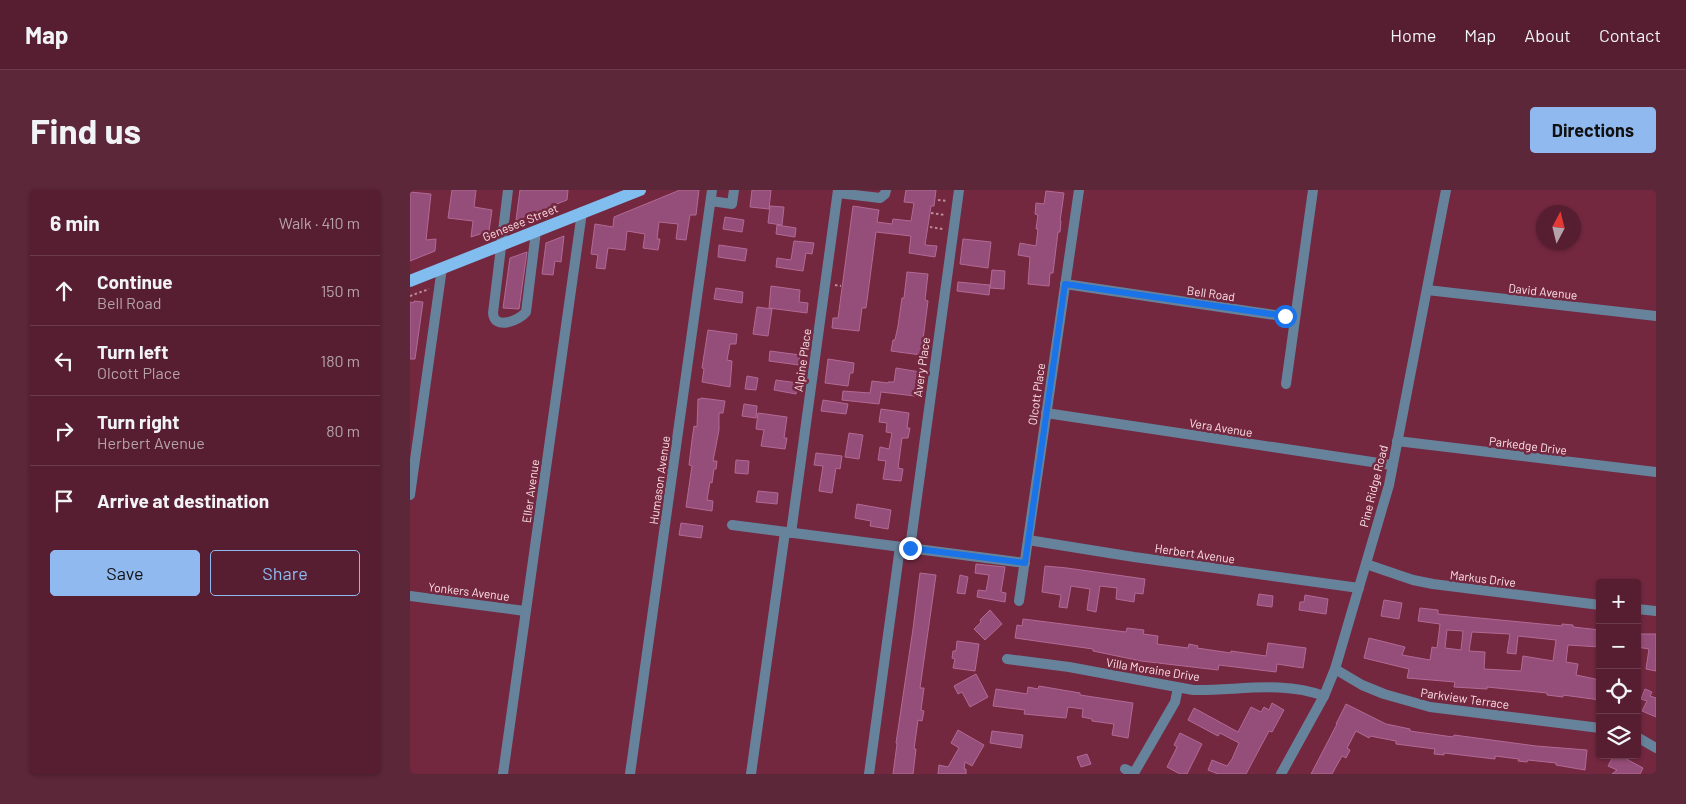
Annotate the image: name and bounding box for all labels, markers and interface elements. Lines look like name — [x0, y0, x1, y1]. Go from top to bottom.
text: Map — [25, 20, 68, 49]
text: Home — [1390, 24, 1436, 46]
text: Map — [1464, 24, 1496, 46]
text: About — [1524, 24, 1571, 46]
text: Contact — [1599, 24, 1661, 46]
button: Directions — [1530, 107, 1656, 153]
text: Find us — [30, 109, 141, 151]
street label: Genesee Street — [480, 200, 560, 244]
north arrow — [1536, 205, 1581, 250]
text: 6 min — [50, 210, 100, 235]
text: Walk · 410 m — [279, 213, 360, 232]
text: Continue — [97, 270, 173, 293]
icon: ahead — [50, 277, 78, 305]
street label: David Avenue — [1508, 280, 1578, 302]
text: 150 m — [321, 281, 360, 300]
street label: Bell Road — [1186, 283, 1236, 303]
text: Bell Road — [97, 293, 162, 312]
route start — [1274, 305, 1297, 328]
street label: Alpine Place — [791, 328, 813, 392]
street label: Avery Place — [910, 336, 932, 398]
text: Turn left — [97, 340, 168, 363]
icon: left — [50, 347, 78, 375]
text: 180 m — [321, 351, 360, 370]
street label: Olcott Place — [1025, 362, 1047, 426]
text: Olcott Place — [97, 363, 181, 382]
text: Turn right — [97, 410, 179, 433]
street label: Vera Avenue — [1188, 415, 1254, 439]
icon: right — [50, 417, 78, 445]
text: 80 m — [326, 421, 360, 440]
text: Herbert Avenue — [97, 433, 205, 452]
street label: Parkedge Drive — [1488, 433, 1568, 457]
street label: Humason Avenue — [646, 435, 672, 525]
street label: Pine Ridge Road — [1356, 444, 1390, 528]
street label: Eller Avenue — [519, 458, 541, 524]
icon: arrive — [50, 487, 78, 515]
text: Arrive at destination — [97, 489, 269, 512]
route end — [899, 537, 922, 560]
street label: Herbert Avenue — [1154, 540, 1236, 566]
button: Save — [50, 550, 200, 596]
button: Share — [210, 550, 360, 596]
street label: Markus Drive — [1449, 567, 1517, 589]
street label: Yonkers Avenue — [428, 579, 510, 603]
map controls — [1596, 579, 1641, 759]
button: + — [1596, 579, 1641, 624]
button: − — [1596, 624, 1641, 669]
street label: Villa Moraine Drive — [1105, 655, 1201, 683]
button: locate — [1596, 669, 1641, 714]
street label: Parkview Terrace — [1420, 685, 1510, 711]
button: layers — [1596, 714, 1641, 759]

